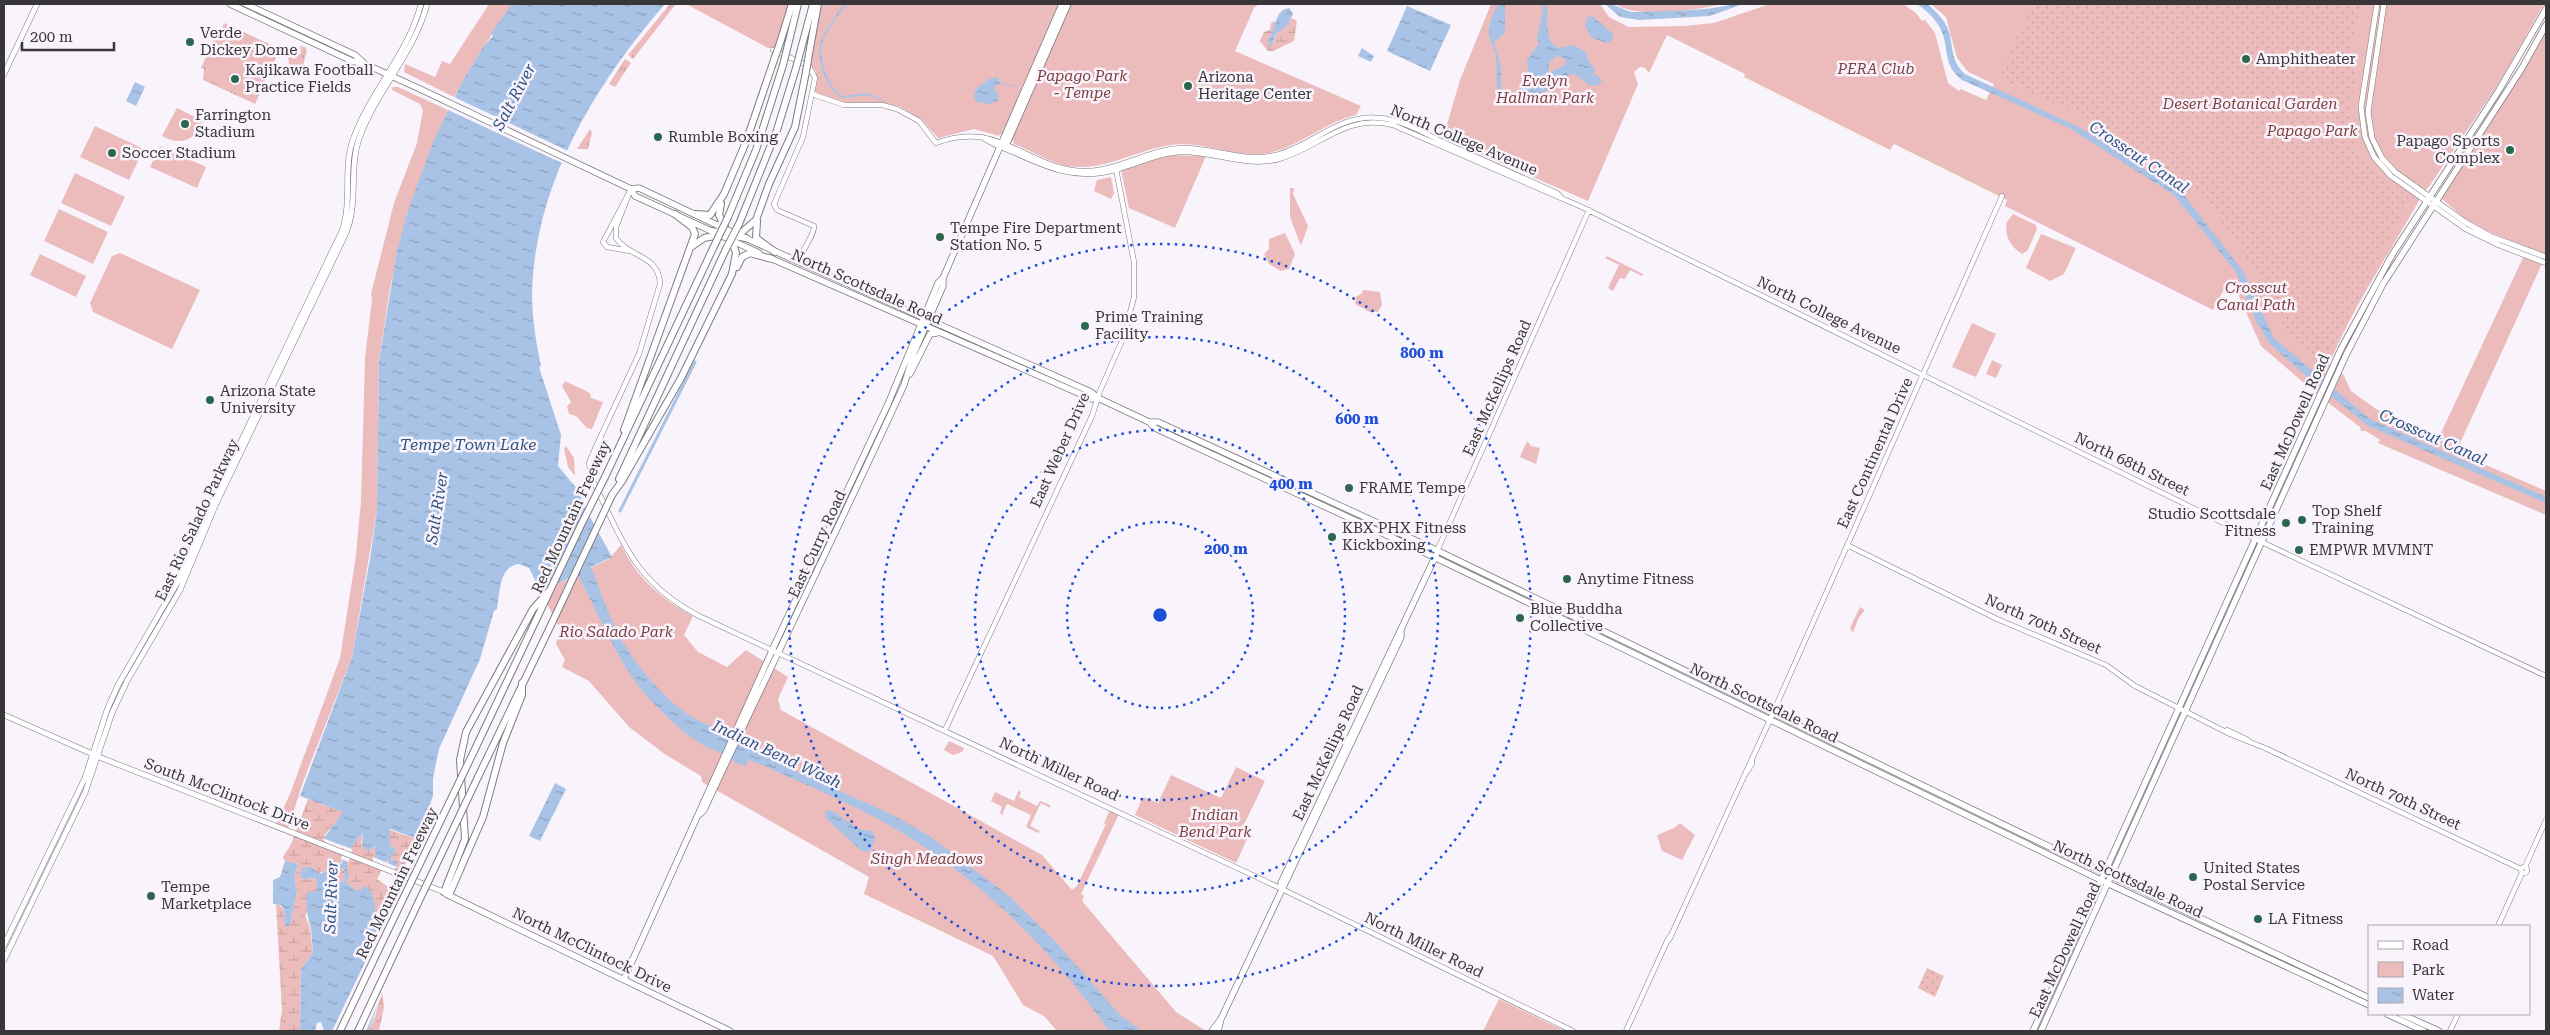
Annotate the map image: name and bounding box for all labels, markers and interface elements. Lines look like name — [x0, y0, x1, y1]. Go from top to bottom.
scale bar — [22, 20, 115, 52]
place label: Verde Dickey Dome — [200, 24, 297, 59]
text: 200 m — [30, 28, 73, 46]
marker: Verde Dickey Dome — [184, 36, 196, 48]
place label: Amphitheater — [2256, 50, 2356, 68]
marker: Amphitheater — [2240, 53, 2252, 65]
water label: Salt River — [488, 60, 540, 135]
park label: PERA Club — [1837, 60, 1915, 78]
place label: Kajikawa Football Practice Fields — [245, 61, 374, 96]
park label: Papago Park - Tempe — [1036, 67, 1128, 102]
place label: Arizona Heritage Center — [1198, 68, 1312, 103]
park label: Evelyn Hallman Park — [1495, 72, 1595, 107]
marker: Kajikawa Football Practice Fields — [229, 73, 241, 85]
marker: Arizona Heritage Center — [1182, 80, 1194, 92]
park label: Desert Botanical Garden — [2162, 95, 2337, 113]
street label: North College Avenue — [1388, 101, 1540, 179]
place label: Farrington Stadium — [195, 106, 272, 141]
water label: Crosscut Canal — [2086, 117, 2192, 197]
marker: Farrington Stadium — [179, 118, 191, 130]
park label: Papago Park — [2266, 122, 2358, 140]
place label: Rumble Boxing — [668, 128, 778, 146]
marker: Rumble Boxing — [652, 131, 664, 143]
place label: Papago Sports Complex — [2396, 132, 2500, 167]
place label: Soccer Stadium — [122, 144, 236, 162]
marker: Papago Sports Complex — [2504, 144, 2516, 156]
marker: Soccer Stadium — [106, 147, 118, 159]
place label: Tempe Fire Department Station No. 5 — [950, 219, 1122, 254]
marker: Tempe Fire Department Station No. 5 — [934, 231, 946, 243]
street label: North Scottsdale Road — [789, 246, 946, 329]
street label: North College Avenue — [1754, 272, 1904, 358]
park label: Crosscut Canal Path — [2216, 279, 2296, 314]
place label: Prime Training Facility — [1095, 308, 1203, 343]
street label: East McKellips Road — [1459, 317, 1535, 459]
marker: Prime Training Facility — [1079, 320, 1091, 332]
text: 800 m — [1400, 344, 1444, 362]
street label: East McDowell Road — [2257, 351, 2333, 493]
street label: East Continental Drive — [1834, 375, 1916, 531]
place label: Arizona State University — [220, 382, 316, 417]
street label: East Weber Drive — [1027, 390, 1093, 510]
marker: Arizona State University — [204, 394, 216, 406]
water label: Crosscut Canal — [2376, 405, 2490, 469]
text: 600 m — [1335, 410, 1379, 428]
street label: North 68th Street — [2072, 428, 2193, 500]
water label: Tempe Town Lake — [400, 435, 536, 454]
street label: East Rio Salado Parkway — [151, 436, 243, 604]
street label: Red Mountain Freeway — [528, 438, 614, 596]
water label: Salt River — [422, 470, 452, 547]
text: 400 m — [1269, 475, 1313, 493]
place label: FRAME Tempe — [1359, 479, 1466, 497]
marker: FRAME Tempe — [1343, 482, 1355, 494]
street label: East Curry Road — [784, 487, 850, 601]
place label: Top Shelf Training — [2312, 502, 2383, 537]
place label: Studio Scottsdale Fitness — [2148, 505, 2276, 540]
marker: Top Shelf Training — [2296, 514, 2308, 526]
marker: Studio Scottsdale Fitness — [2280, 517, 2292, 529]
place label: KBX PHX Fitness Kickboxing — [1342, 519, 1466, 554]
marker: KBX PHX Fitness Kickboxing — [1326, 531, 1338, 543]
text: 200 m — [1204, 540, 1248, 558]
place label: EMPWR MVMNT — [2309, 541, 2433, 559]
marker: EMPWR MVMNT — [2293, 544, 2305, 556]
place label: Anytime Fitness — [1577, 570, 1694, 588]
marker: Anytime Fitness — [1561, 573, 1573, 585]
street label: North 70th Street — [1982, 590, 2104, 658]
place label: Blue Buddha Collective — [1530, 600, 1622, 635]
centre of rings — [1151, 606, 1169, 624]
marker: Blue Buddha Collective — [1514, 612, 1526, 624]
park label: Rio Salado Park — [558, 623, 674, 641]
street label: North Scottsdale Road — [1687, 659, 1842, 747]
street label: East McKellips Road — [1289, 682, 1367, 824]
water label: Indian Bend Wash — [709, 715, 845, 792]
street label: North Miller Road — [996, 733, 1122, 805]
street label: South McClintock Drive — [142, 754, 312, 834]
street label: North 70th Street — [2342, 764, 2464, 834]
street label: Red Mountain Freeway — [352, 804, 442, 962]
park label: Indian Bend Park — [1178, 806, 1252, 841]
street label: North Scottsdale Road — [2050, 836, 2206, 922]
park label: Singh Meadows — [870, 850, 983, 868]
place label: United States Postal Service — [2203, 859, 2305, 894]
water label: Salt River — [320, 860, 342, 935]
marker: United States Postal Service — [2187, 871, 2199, 883]
place label: Tempe Marketplace — [161, 878, 251, 913]
street label: East McDowell Road — [2026, 879, 2104, 1021]
marker: Tempe Marketplace — [145, 890, 157, 902]
street label: North McClintock Drive — [510, 904, 674, 996]
street label: North Miller Road — [1362, 908, 1487, 982]
place label: LA Fitness — [2268, 910, 2343, 928]
marker: LA Fitness — [2252, 913, 2264, 925]
legend — [2368, 925, 2530, 1015]
text: Road — [2412, 936, 2449, 954]
text: Park — [2412, 961, 2446, 979]
text: Water — [2412, 986, 2454, 1004]

